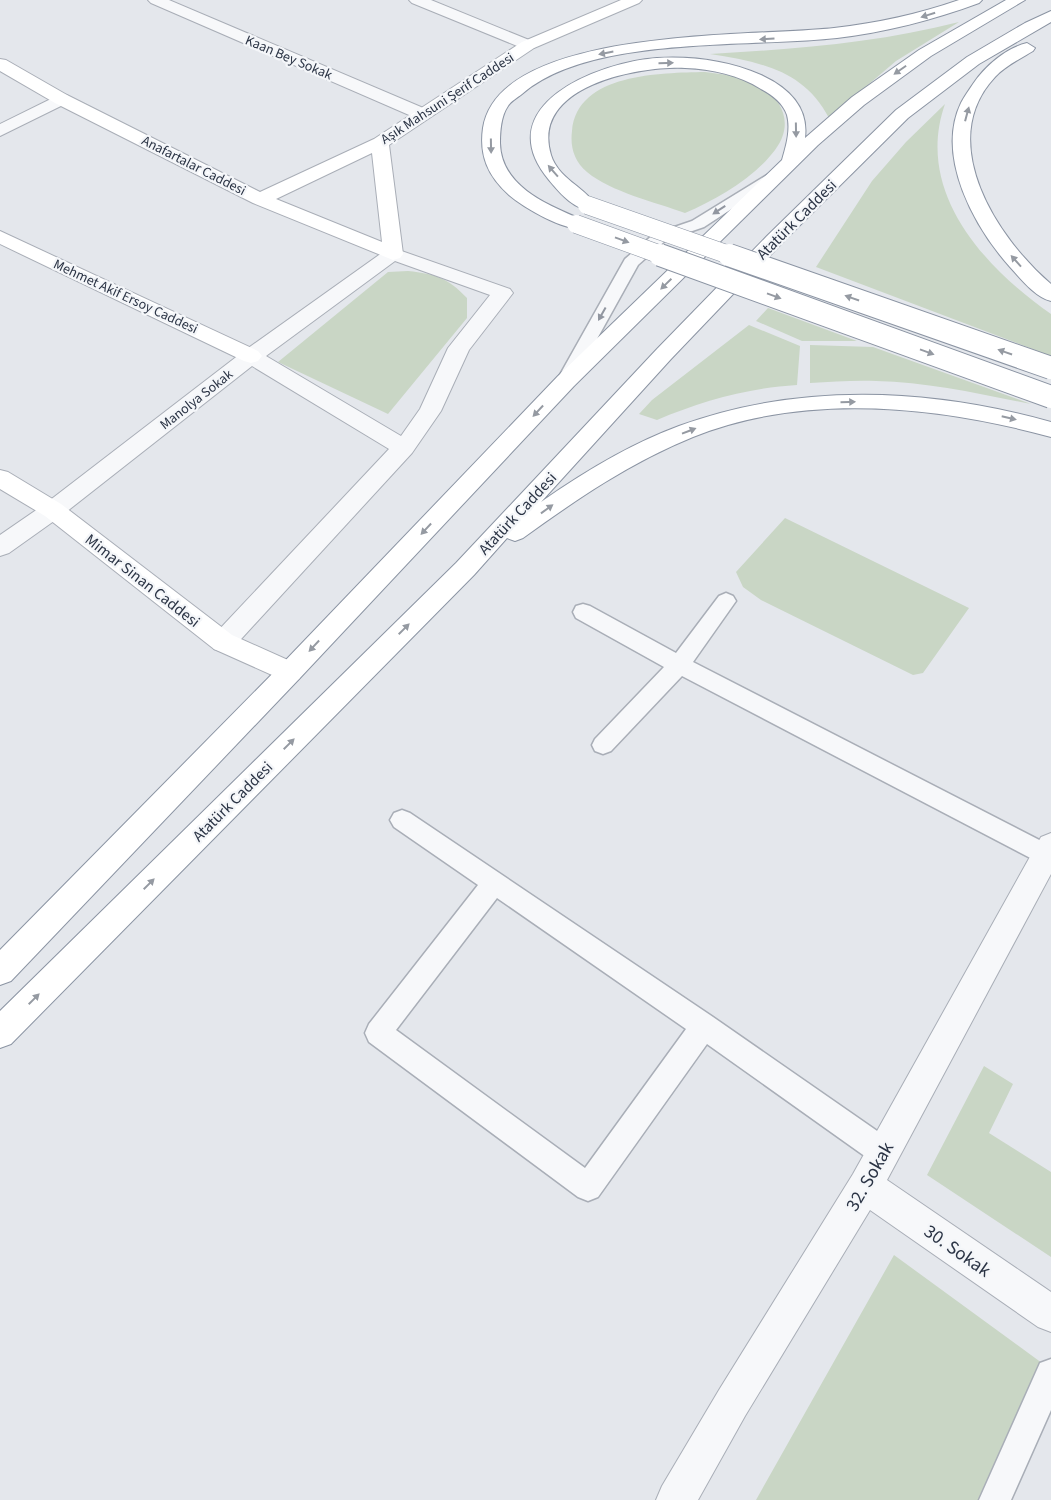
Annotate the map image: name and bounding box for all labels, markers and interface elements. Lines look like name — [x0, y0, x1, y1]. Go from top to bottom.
one-way arrow — [920, 12, 935, 20]
street label: Kaan Bey Sokak — [242, 31, 335, 85]
one-way arrow — [759, 35, 775, 43]
street label: Aşık Mahsuni Şerif Caddesi — [377, 48, 518, 150]
one-way arrow — [597, 50, 613, 58]
one-way arrow — [658, 59, 674, 67]
one-way arrow — [893, 65, 907, 75]
one-way arrow — [963, 106, 971, 121]
one-way arrow — [792, 122, 800, 138]
street label: Anafartalar Caddesi — [138, 131, 249, 201]
one-way arrow — [487, 138, 495, 154]
one-way arrow — [547, 165, 558, 178]
street label: Atatürk Caddesi — [752, 175, 842, 265]
one-way arrow — [712, 205, 725, 215]
one-way arrow — [615, 236, 630, 244]
street label: Mehmet Akif Ersoy Caddesi — [50, 255, 201, 339]
one-way arrow — [1010, 255, 1021, 268]
one-way arrow — [660, 278, 672, 290]
one-way arrow — [767, 293, 782, 300]
one-way arrow — [844, 294, 859, 301]
one-way arrow — [598, 307, 606, 321]
one-way arrow — [920, 348, 935, 356]
one-way arrow — [997, 348, 1012, 356]
street label: Manolya Sokak — [156, 365, 237, 435]
one-way arrow — [840, 398, 856, 406]
one-way arrow — [532, 404, 544, 416]
one-way arrow — [1002, 414, 1017, 422]
one-way arrow — [682, 427, 697, 435]
street label: Atatürk Caddesi — [474, 468, 562, 560]
one-way arrow — [540, 504, 554, 514]
one-way arrow — [420, 522, 432, 534]
street label: Mimar Sinan Caddesi — [80, 529, 204, 633]
one-way arrow — [397, 623, 409, 635]
one-way arrow — [308, 640, 320, 652]
one-way arrow — [283, 738, 295, 750]
street label: Atatürk Caddesi — [188, 757, 278, 847]
one-way arrow — [143, 878, 155, 890]
one-way arrow — [28, 993, 40, 1005]
street label: 32. Sokak — [840, 1137, 901, 1216]
street label: 30. Sokak — [918, 1218, 997, 1284]

